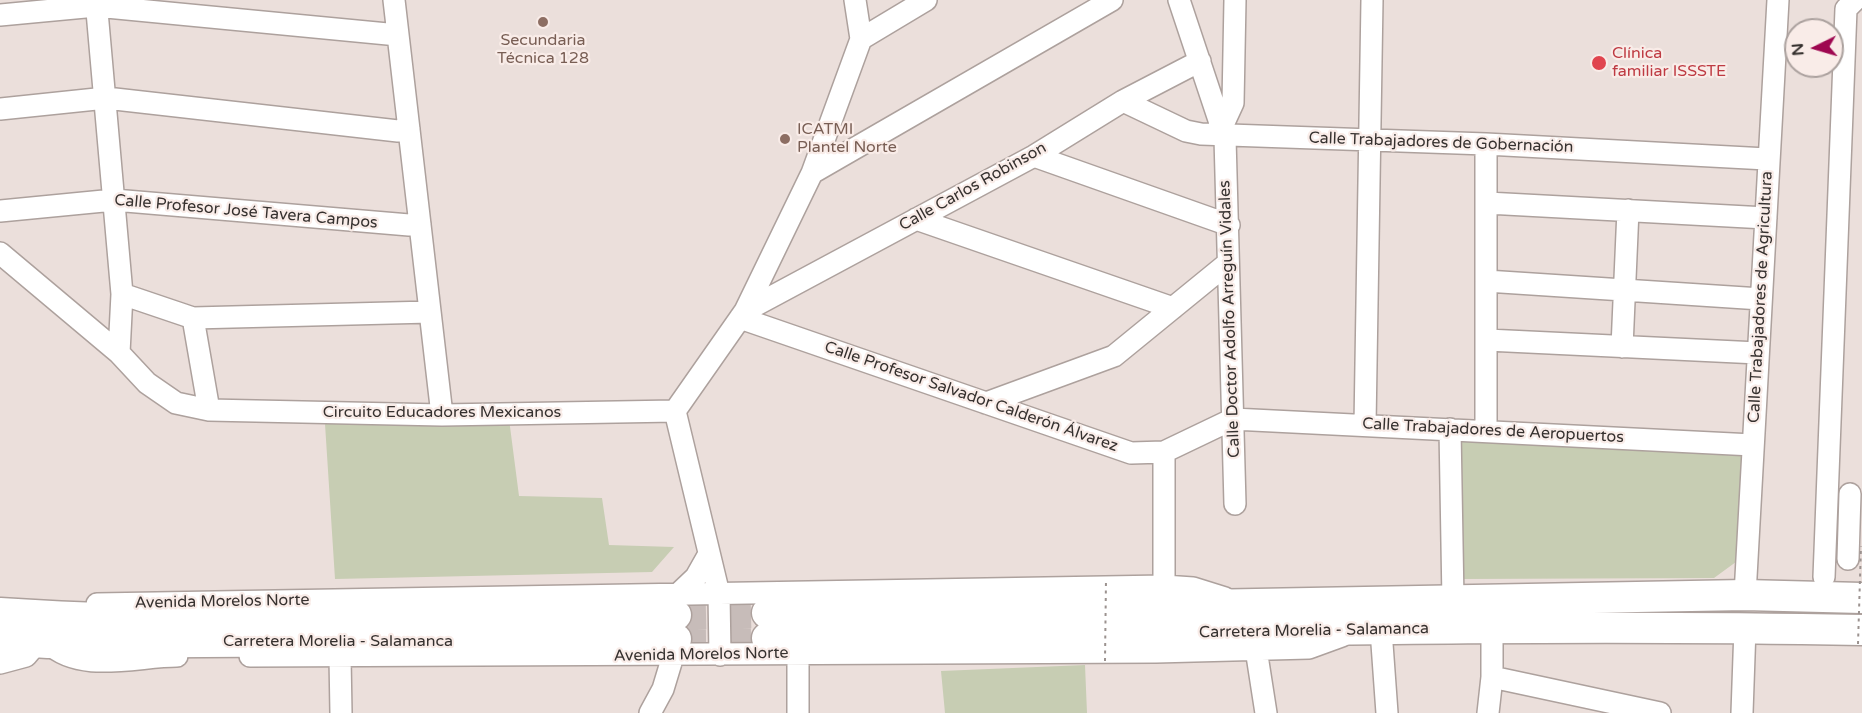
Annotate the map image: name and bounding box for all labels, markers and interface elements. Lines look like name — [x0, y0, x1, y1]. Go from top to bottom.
marker: Secundaria Técnica 128 — [536, 15, 550, 29]
north arrow — [1784, 18, 1844, 78]
place label: Secundaria Técnica 128 — [497, 31, 589, 69]
text: N — [1788, 42, 1809, 57]
place label: Clínica familiar ISSSTE — [1612, 44, 1726, 82]
marker: Clínica familiar ISSSTE — [1590, 54, 1608, 72]
place label: ICATMI Plantel Norte — [797, 120, 897, 158]
street label: Calle Trabajadores de Gobernación — [1308, 129, 1574, 157]
marker: ICATMI Plantel Norte — [778, 132, 792, 146]
street label: Calle Carlos Robinson — [896, 139, 1050, 235]
street label: Calle Trabajadores de Agricultura — [1745, 170, 1777, 424]
street label: Calle Doctor Adolfo Arreguín Vidales — [1216, 180, 1244, 458]
street label: Calle Profesor José Tavera Campos — [114, 191, 378, 233]
street label: Calle Profesor Salvador Calderón Álvarez — [822, 338, 1120, 456]
street label: Circuito Educadores Mexicanos — [323, 403, 561, 423]
street label: Calle Trabajadores de Aeropuertos — [1362, 415, 1624, 447]
street label: Avenida Morelos Norte — [134, 591, 310, 613]
street label: Carretera Morelia - Salamanca — [1199, 619, 1429, 643]
street label: Carretera Morelia - Salamanca — [223, 632, 453, 652]
street label: Avenida Morelos Norte — [613, 644, 789, 666]

